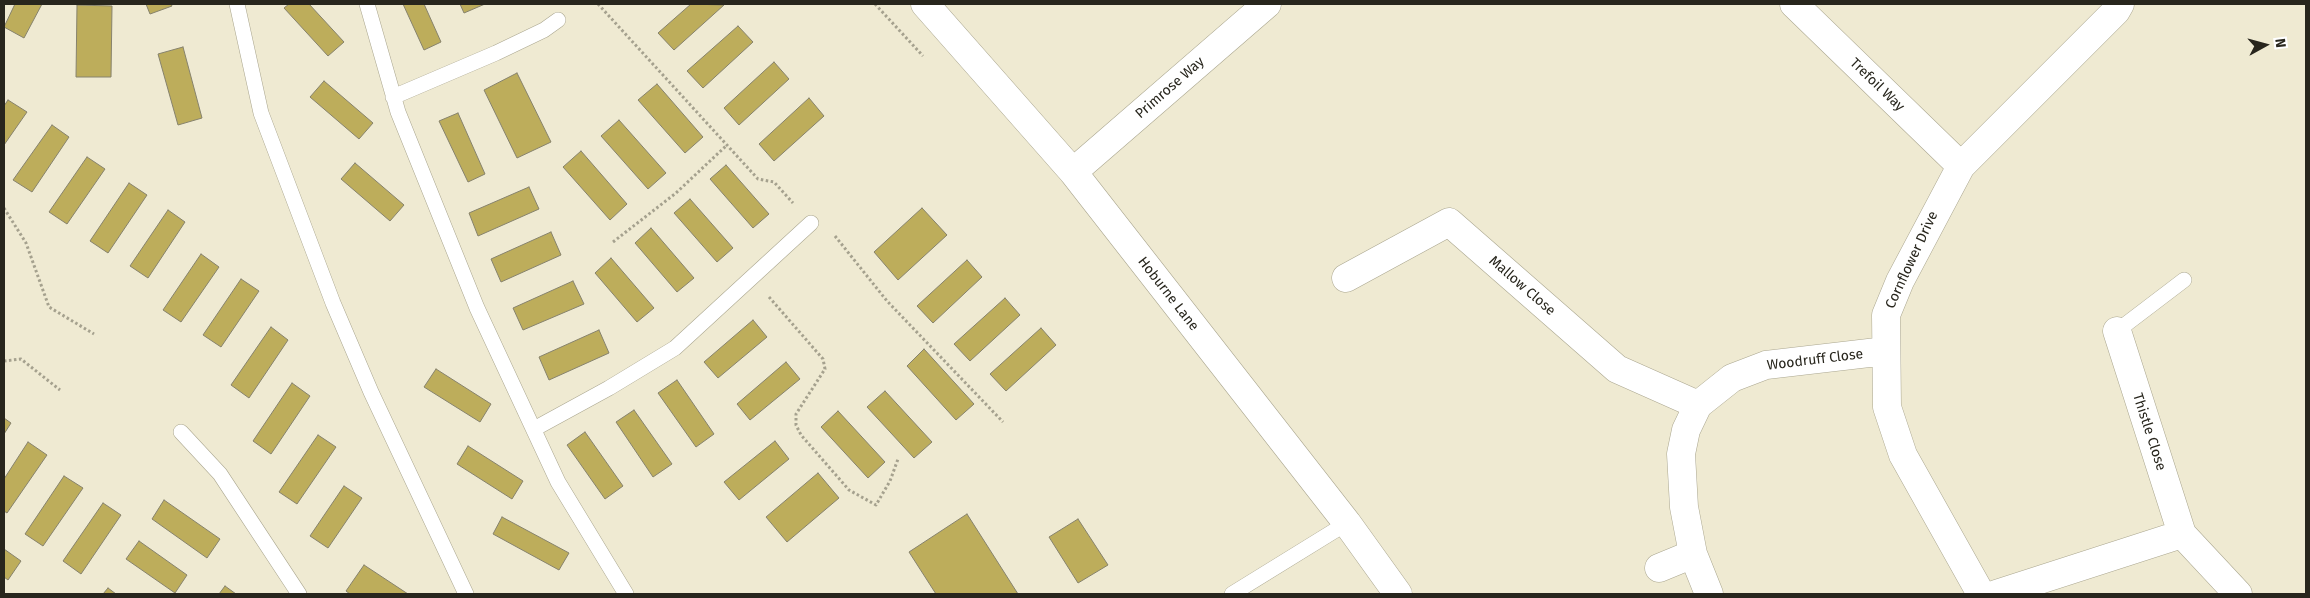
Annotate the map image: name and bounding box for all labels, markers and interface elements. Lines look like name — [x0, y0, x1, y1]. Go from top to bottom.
north arrow — [2240, 20, 2290, 70]
text: N — [2271, 37, 2289, 49]
street label: Primrose Way — [1132, 54, 1208, 122]
street label: Trefoil Way — [1846, 55, 1908, 115]
street label: Cornflower Drive — [1882, 209, 1942, 311]
street label: Mallow Close — [1485, 253, 1559, 319]
street label: Hoburne Lane — [1134, 254, 1202, 334]
street label: Woodruff Close — [1766, 346, 1864, 374]
street label: Thistle Close — [2129, 391, 2169, 473]

